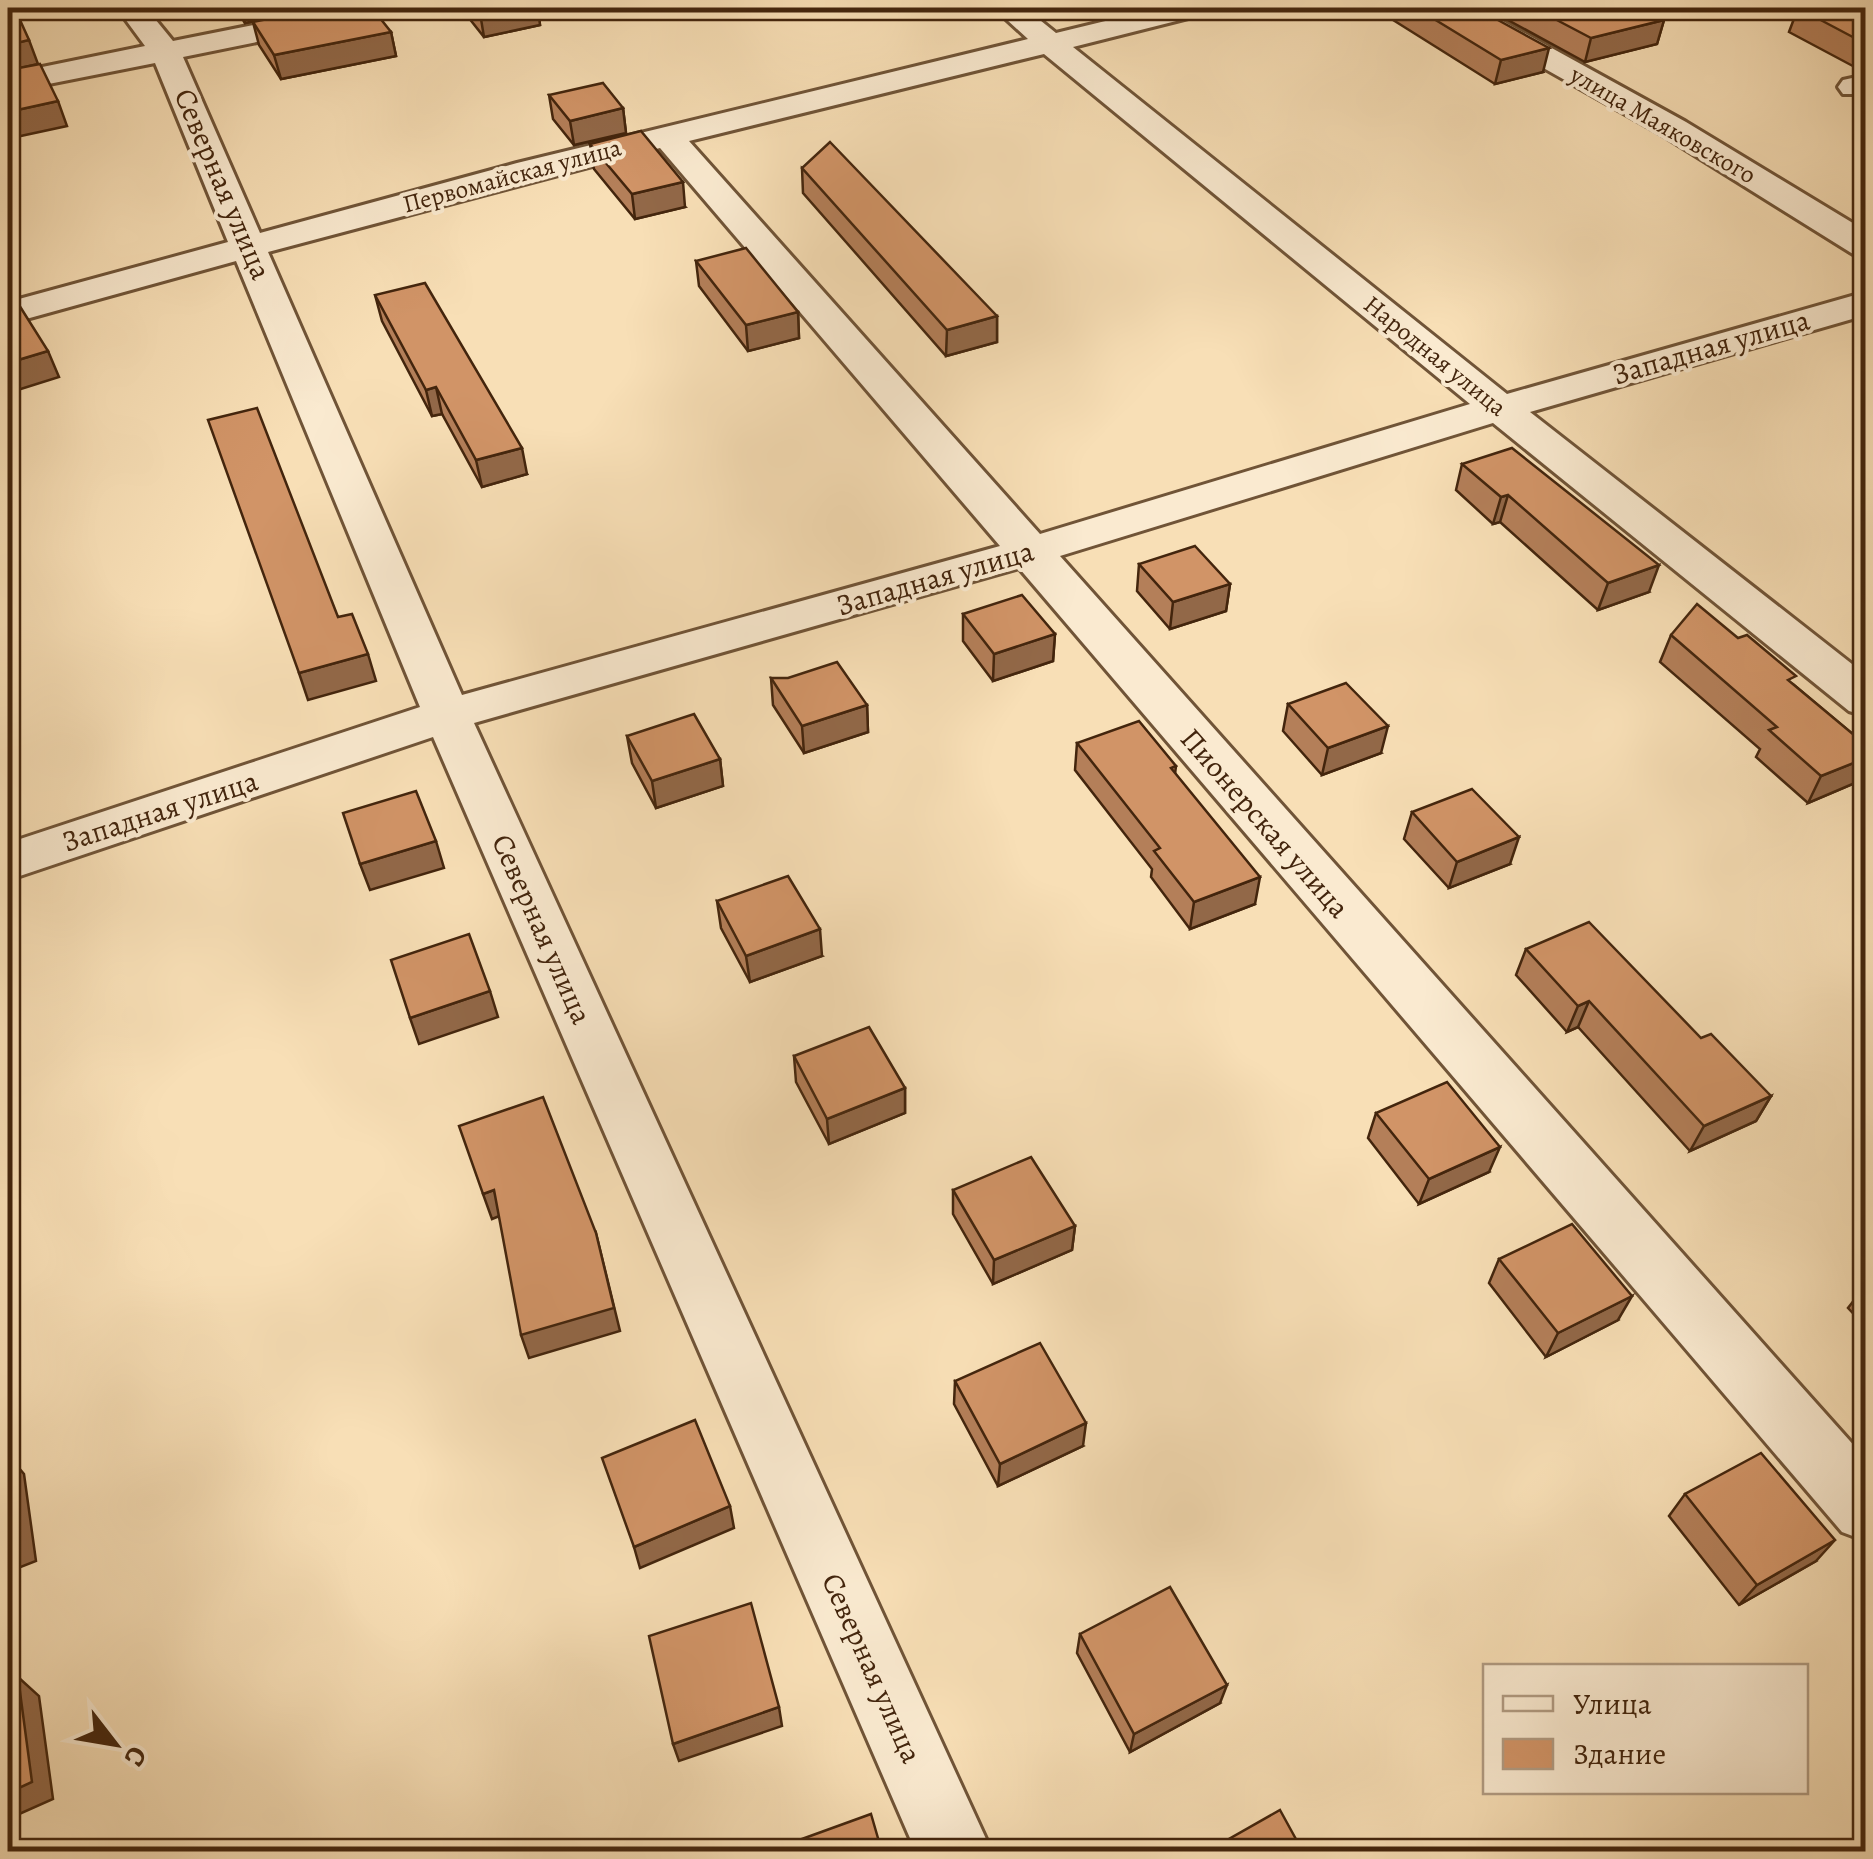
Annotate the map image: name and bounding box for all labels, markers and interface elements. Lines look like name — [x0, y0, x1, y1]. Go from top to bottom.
street label: улица Маяковского — [1563, 57, 1762, 192]
street label: Северная улица — [165, 82, 281, 286]
street label: Первомайская улица — [399, 130, 625, 222]
street label: Народная улица — [1356, 288, 1514, 425]
street label: Западная улица — [1608, 300, 1815, 394]
street label: Западная улица — [832, 531, 1039, 625]
street label: Пионерская улица — [1171, 720, 1359, 927]
street label: Западная улица — [57, 760, 263, 861]
street label: Северная улица — [482, 828, 602, 1030]
street label: Северная улица — [812, 1567, 932, 1769]
legend — [1483, 1664, 1808, 1794]
text: Улица — [1573, 1684, 1652, 1724]
north arrow — [65, 1694, 165, 1794]
text: Здание — [1573, 1734, 1666, 1774]
text: С — [115, 1739, 156, 1774]

